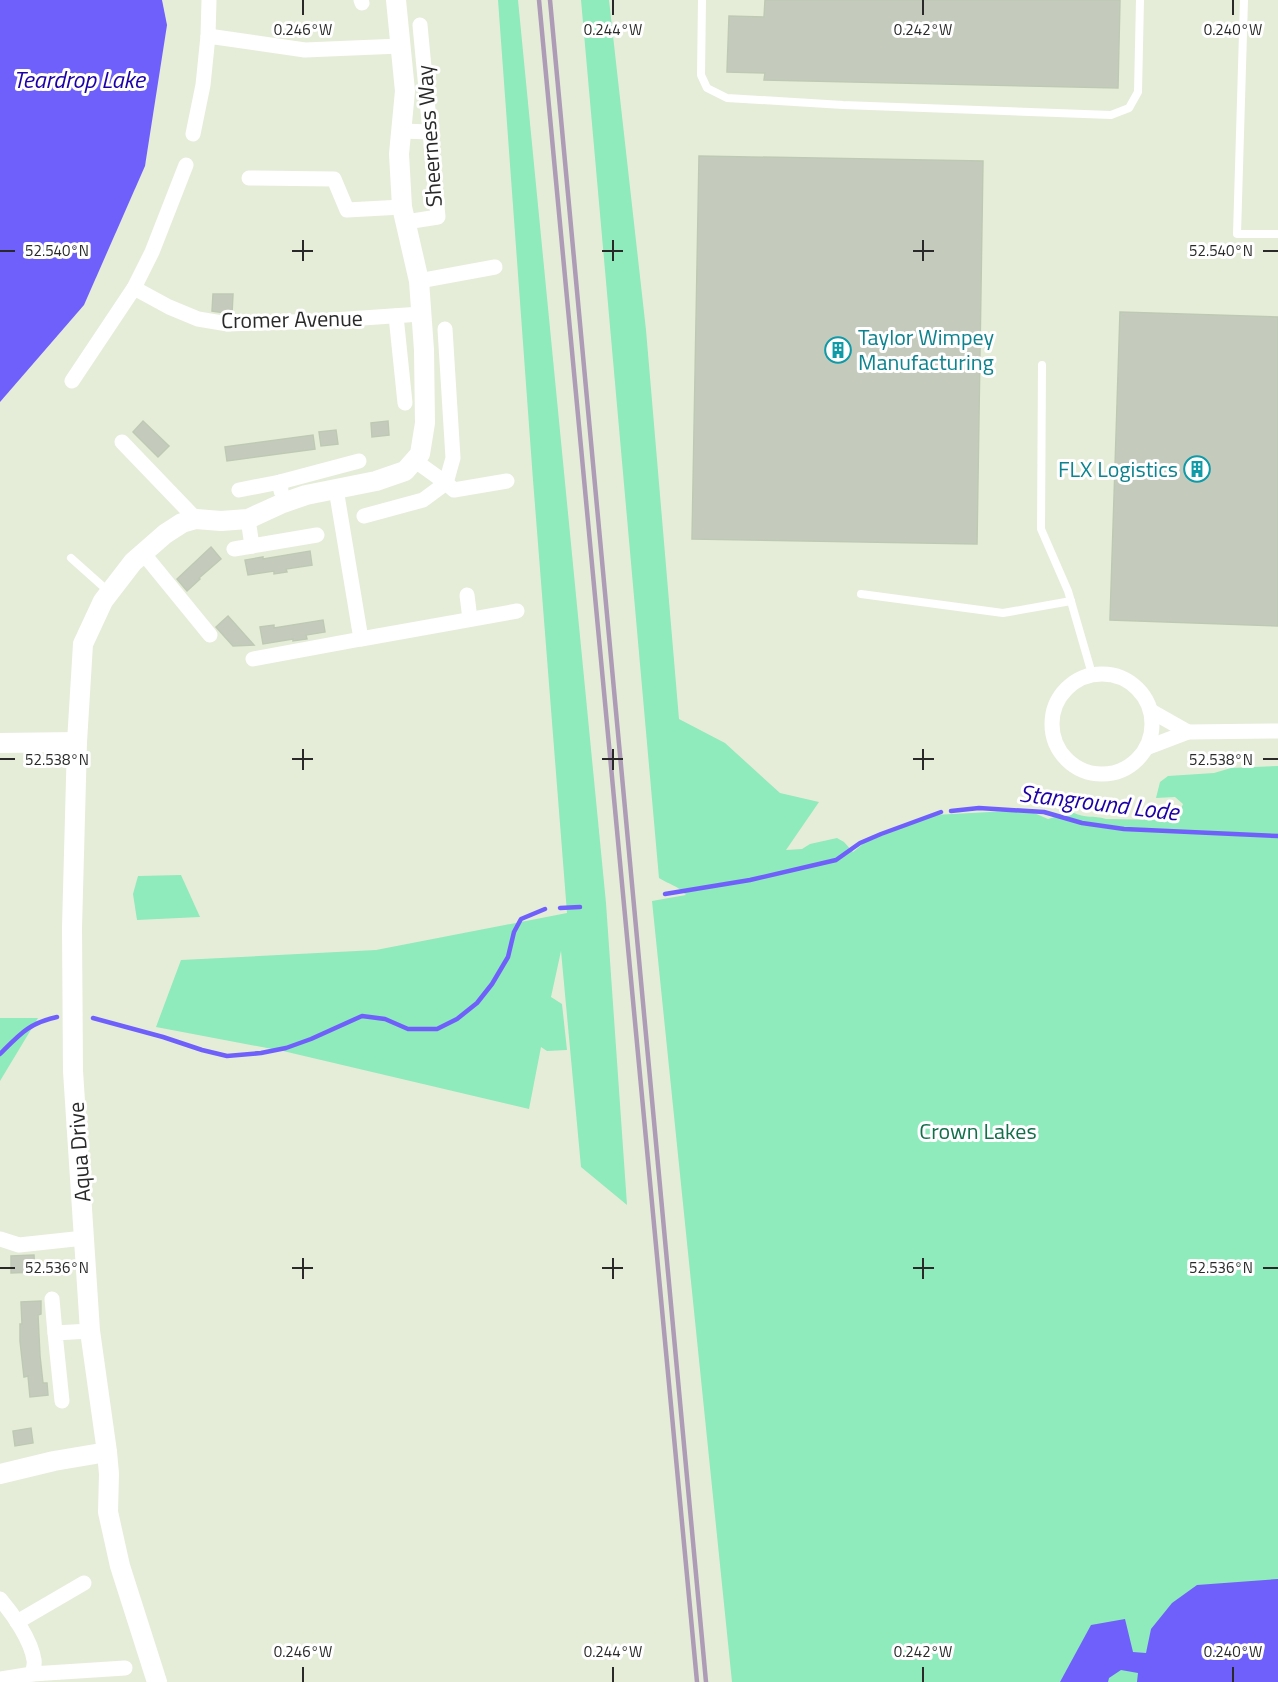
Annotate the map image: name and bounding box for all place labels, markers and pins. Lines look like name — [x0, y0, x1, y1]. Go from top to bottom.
place label: Taylor Wimpey Manufacturing — [858, 320, 995, 379]
building icon: Taylor Wimpey Manufacturing — [823, 335, 853, 365]
place label: FLX Logistics — [1058, 452, 1178, 486]
building icon: FLX Logistics — [1182, 454, 1212, 484]

